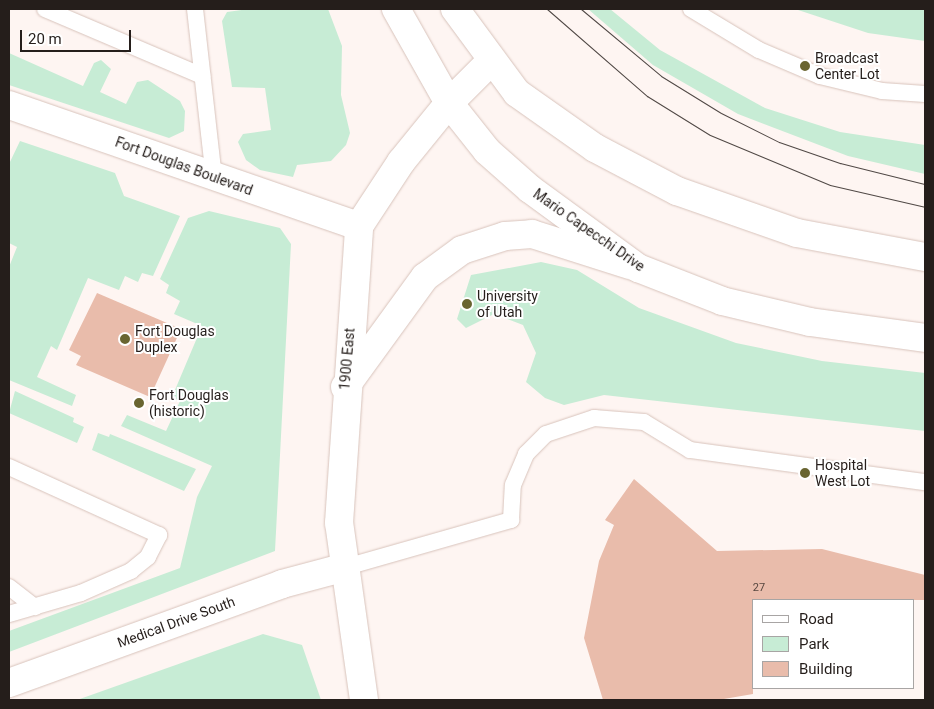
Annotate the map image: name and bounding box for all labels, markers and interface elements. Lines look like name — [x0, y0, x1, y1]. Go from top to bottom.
scale bar — [22, 20, 134, 52]
text: 20 m — [28, 30, 62, 48]
place label: Broadcast Center Lot — [815, 50, 880, 82]
marker: Broadcast Center Lot — [799, 60, 811, 72]
street label: Fort Douglas Boulevard — [113, 133, 255, 199]
street label: Mario Capecchi Drive — [530, 185, 648, 275]
place label: University of Utah — [477, 288, 538, 321]
marker: University of Utah — [461, 298, 473, 310]
place label: Fort Douglas Duplex — [135, 323, 215, 356]
street label: 1900 East — [336, 327, 358, 391]
marker: Fort Douglas Duplex — [119, 333, 131, 345]
place label: Fort Douglas (historic) — [149, 387, 229, 420]
marker: Fort Douglas (historic) — [133, 397, 145, 409]
place label: Hospital West Lot — [815, 457, 870, 490]
marker: Hospital West Lot — [799, 467, 811, 479]
house number: 27 — [753, 581, 765, 595]
street label: Medical Drive South — [115, 593, 237, 651]
legend — [752, 599, 914, 689]
text: Road — [799, 610, 833, 628]
text: Park — [799, 635, 829, 653]
text: Building — [799, 660, 853, 678]

